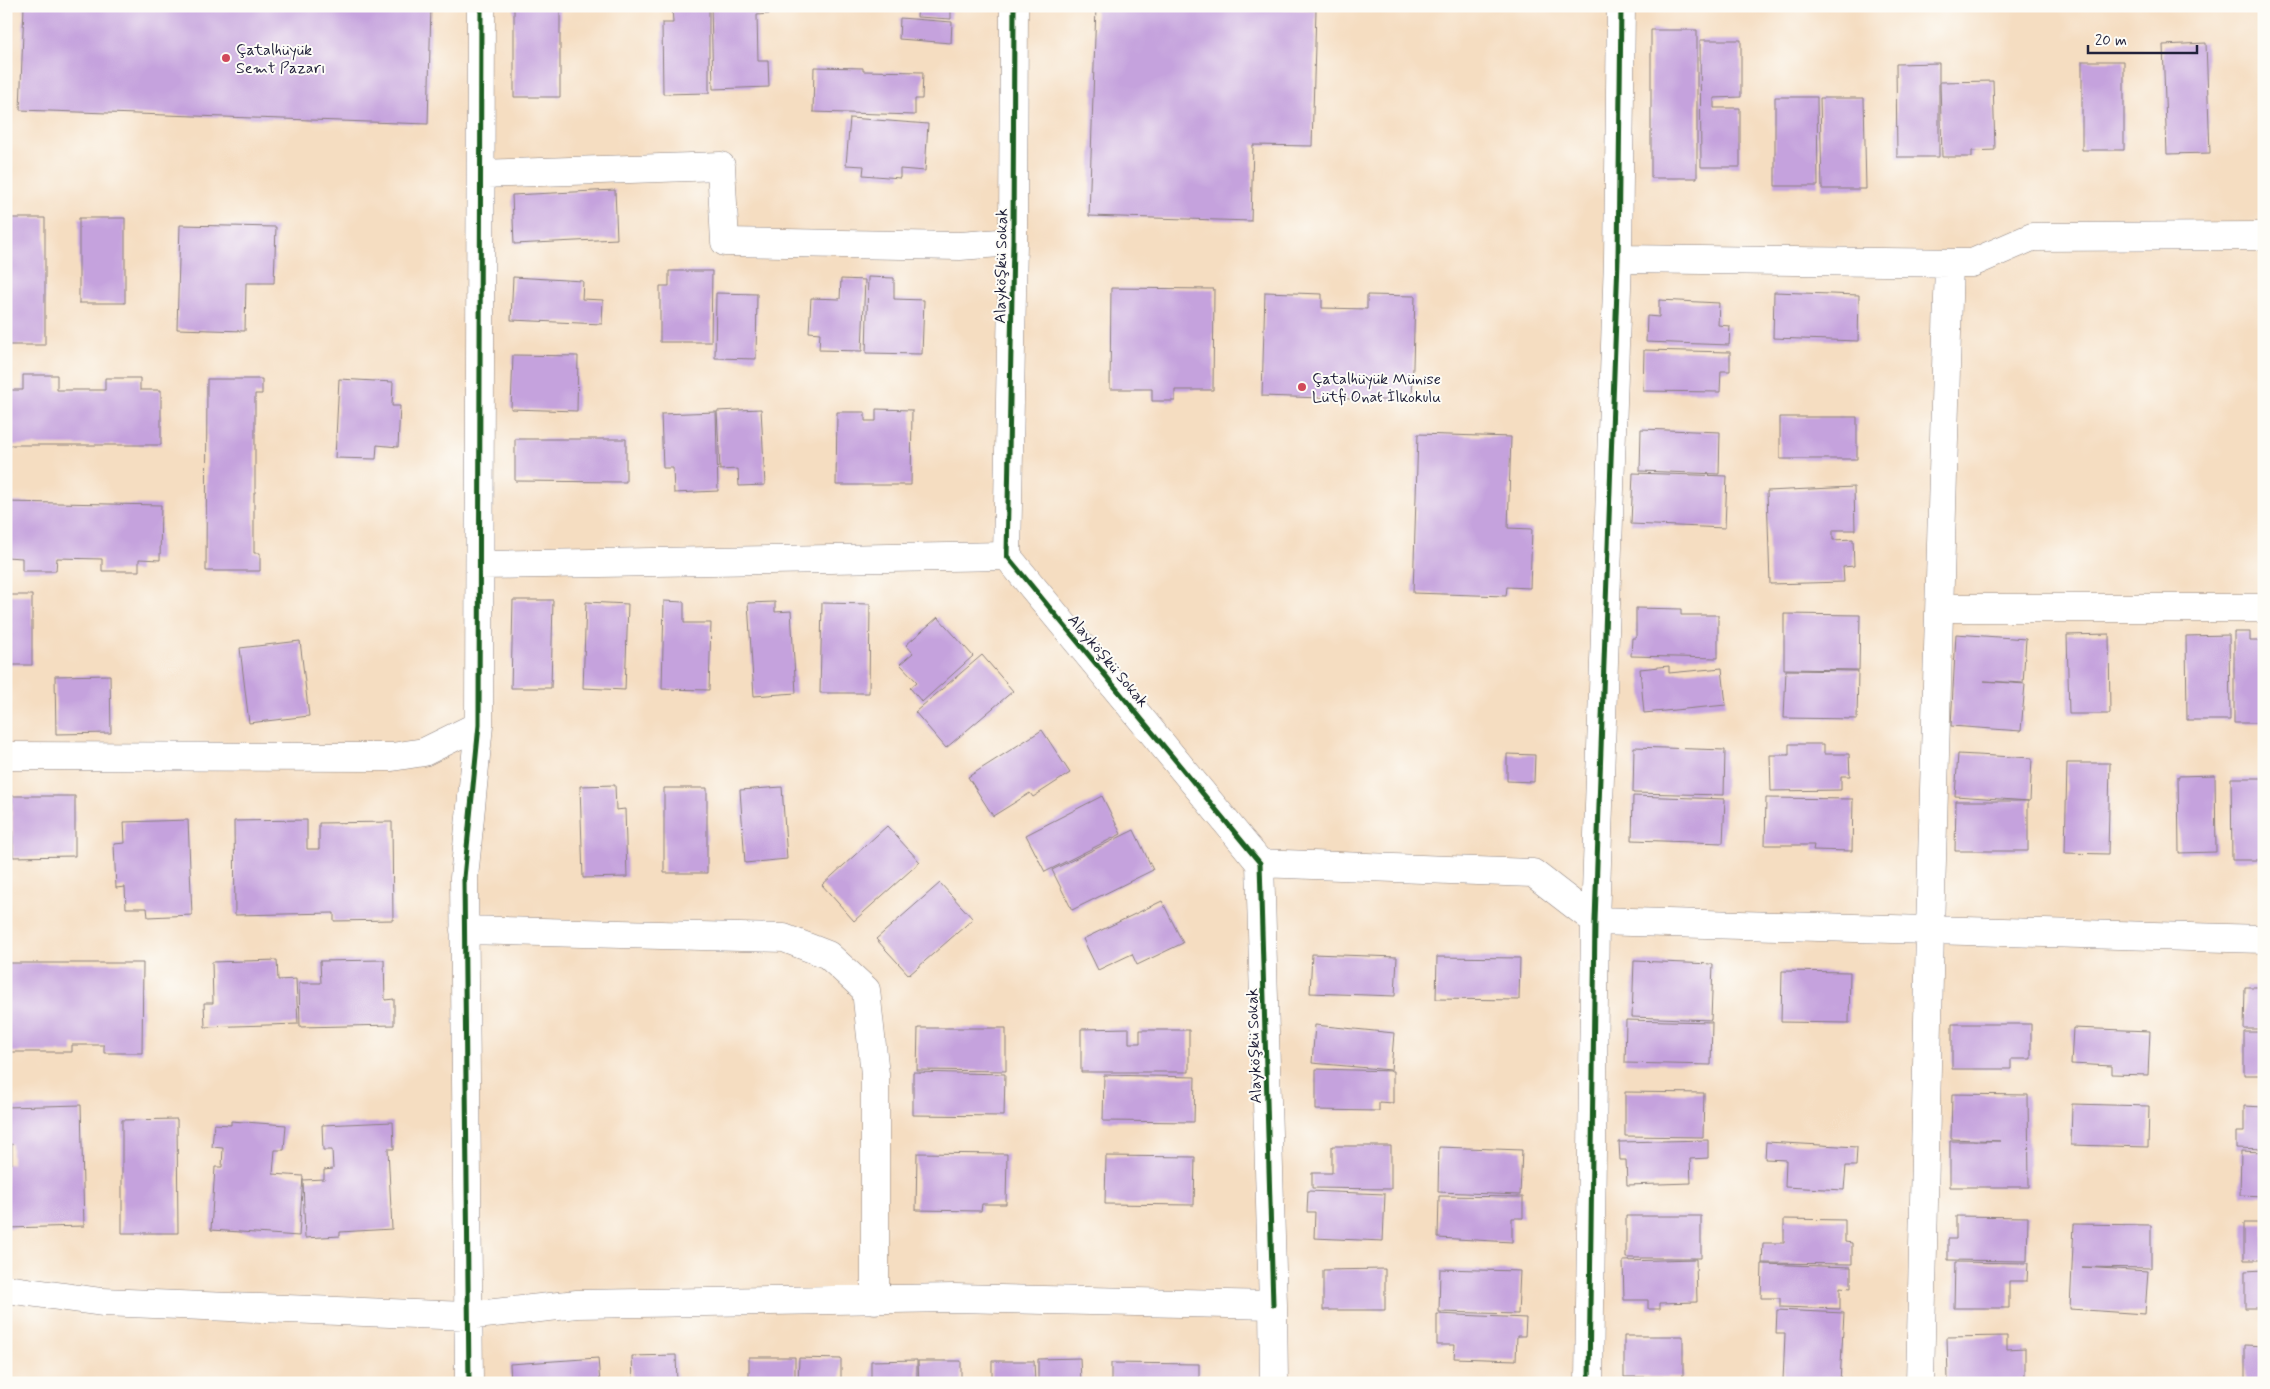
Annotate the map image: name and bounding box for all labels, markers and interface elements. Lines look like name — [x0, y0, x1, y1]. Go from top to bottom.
scale bar — [2088, 22, 2196, 54]
text: 20 m — [2095, 31, 2127, 51]
place label: Çatalhüyük Semt Pazarı — [236, 40, 325, 79]
marker: Çatalhüyük Semt Pazarı — [220, 52, 232, 64]
street label: Alayköşkü Sokak — [990, 208, 1013, 324]
place label: Çatalhüyük Münise Lütfi Onat İlkokulu — [1312, 369, 1441, 408]
marker: Çatalhüyük Münise Lütfi Onat İlkokulu — [1296, 381, 1308, 393]
street label: Alayköşkü Sokak — [1063, 610, 1153, 712]
street label: Alayköşkü Sokak — [1242, 988, 1267, 1104]

